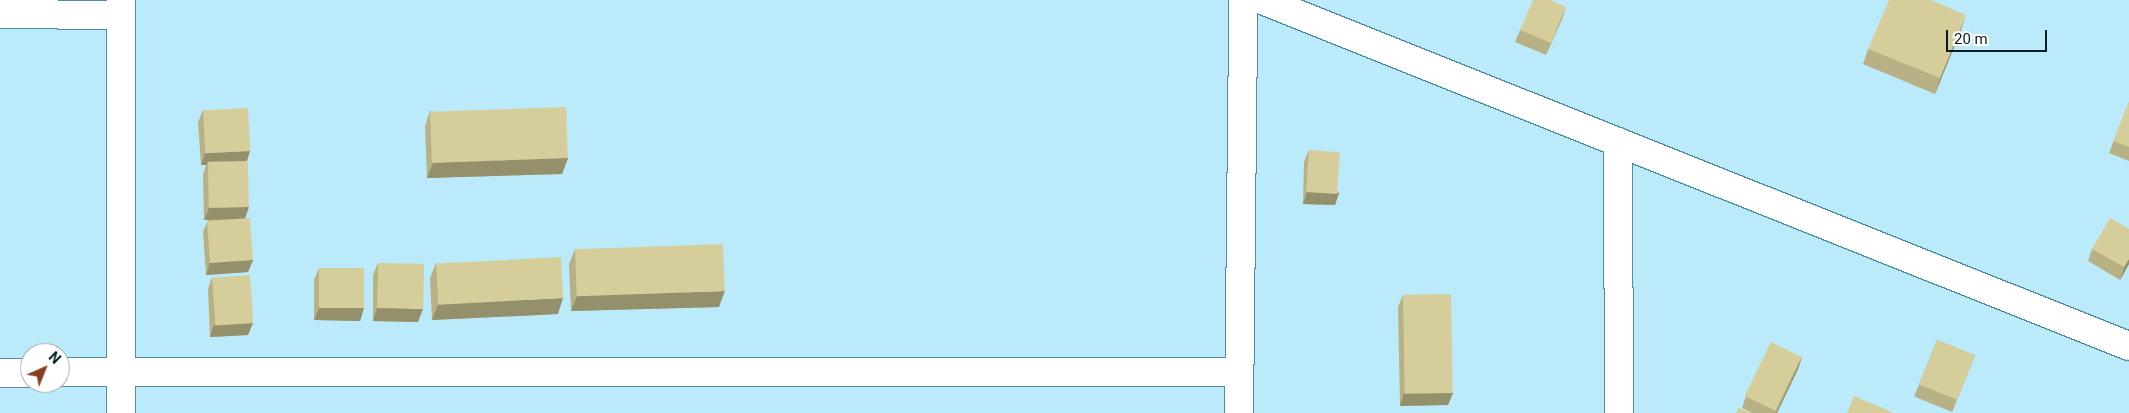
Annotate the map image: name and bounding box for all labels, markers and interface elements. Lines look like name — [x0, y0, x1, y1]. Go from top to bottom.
scale bar — [1949, 20, 2050, 52]
text: 20 m — [1954, 30, 1988, 48]
north arrow — [20, 343, 70, 393]
text: N — [46, 349, 64, 367]

